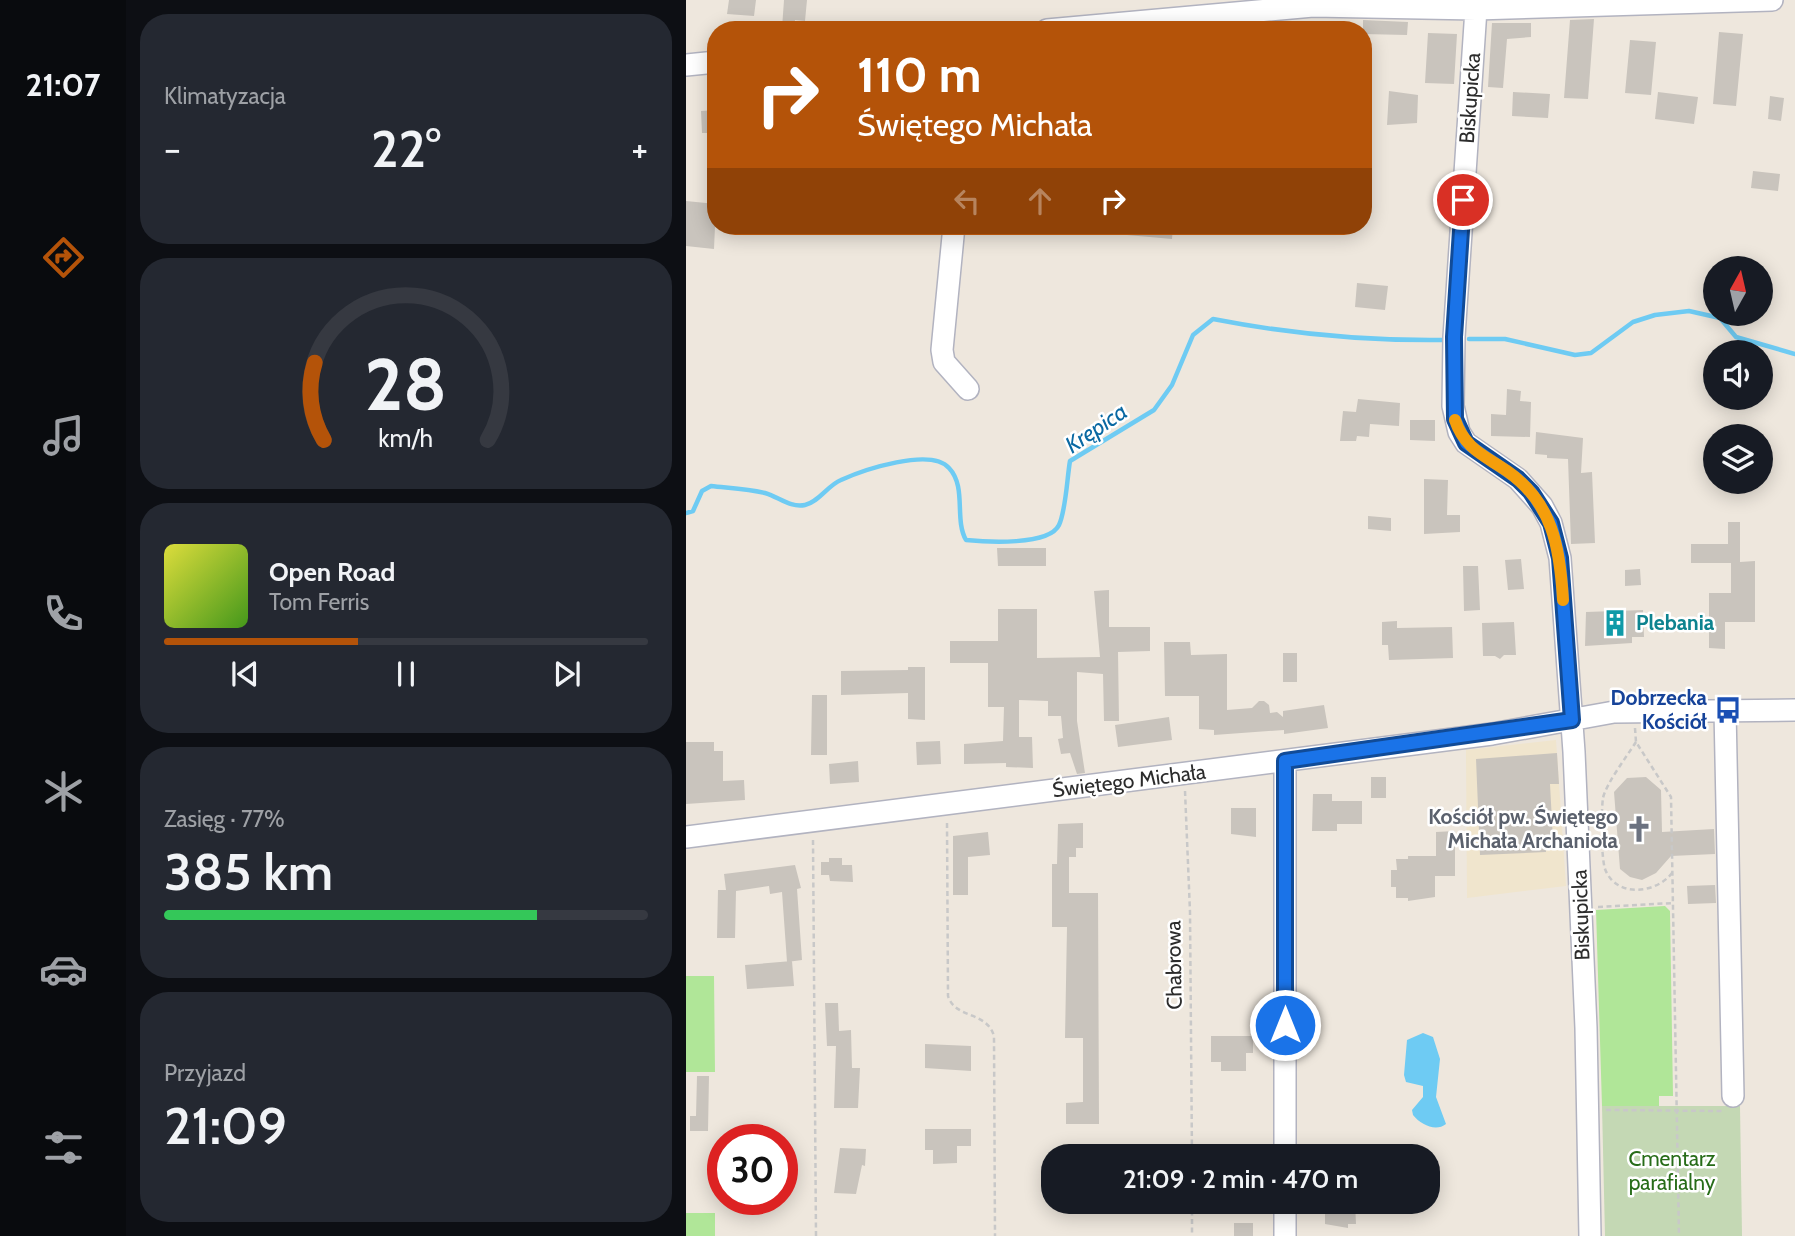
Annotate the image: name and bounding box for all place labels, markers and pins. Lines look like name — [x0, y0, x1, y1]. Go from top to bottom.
pin — [1433, 170, 1493, 230]
building icon: Plebania — [1600, 608, 1630, 638]
place label: Plebania — [1636, 610, 1715, 635]
place label: Dobrzecka Kościół — [1610, 685, 1708, 734]
bus stop icon: Dobrzecka Kościół — [1713, 695, 1743, 725]
place label: Kościół pw. Świętego Michała Archanioła — [1428, 804, 1619, 853]
church icon: Kościół pw. Świętego Michała Archanioła — [1624, 814, 1654, 844]

